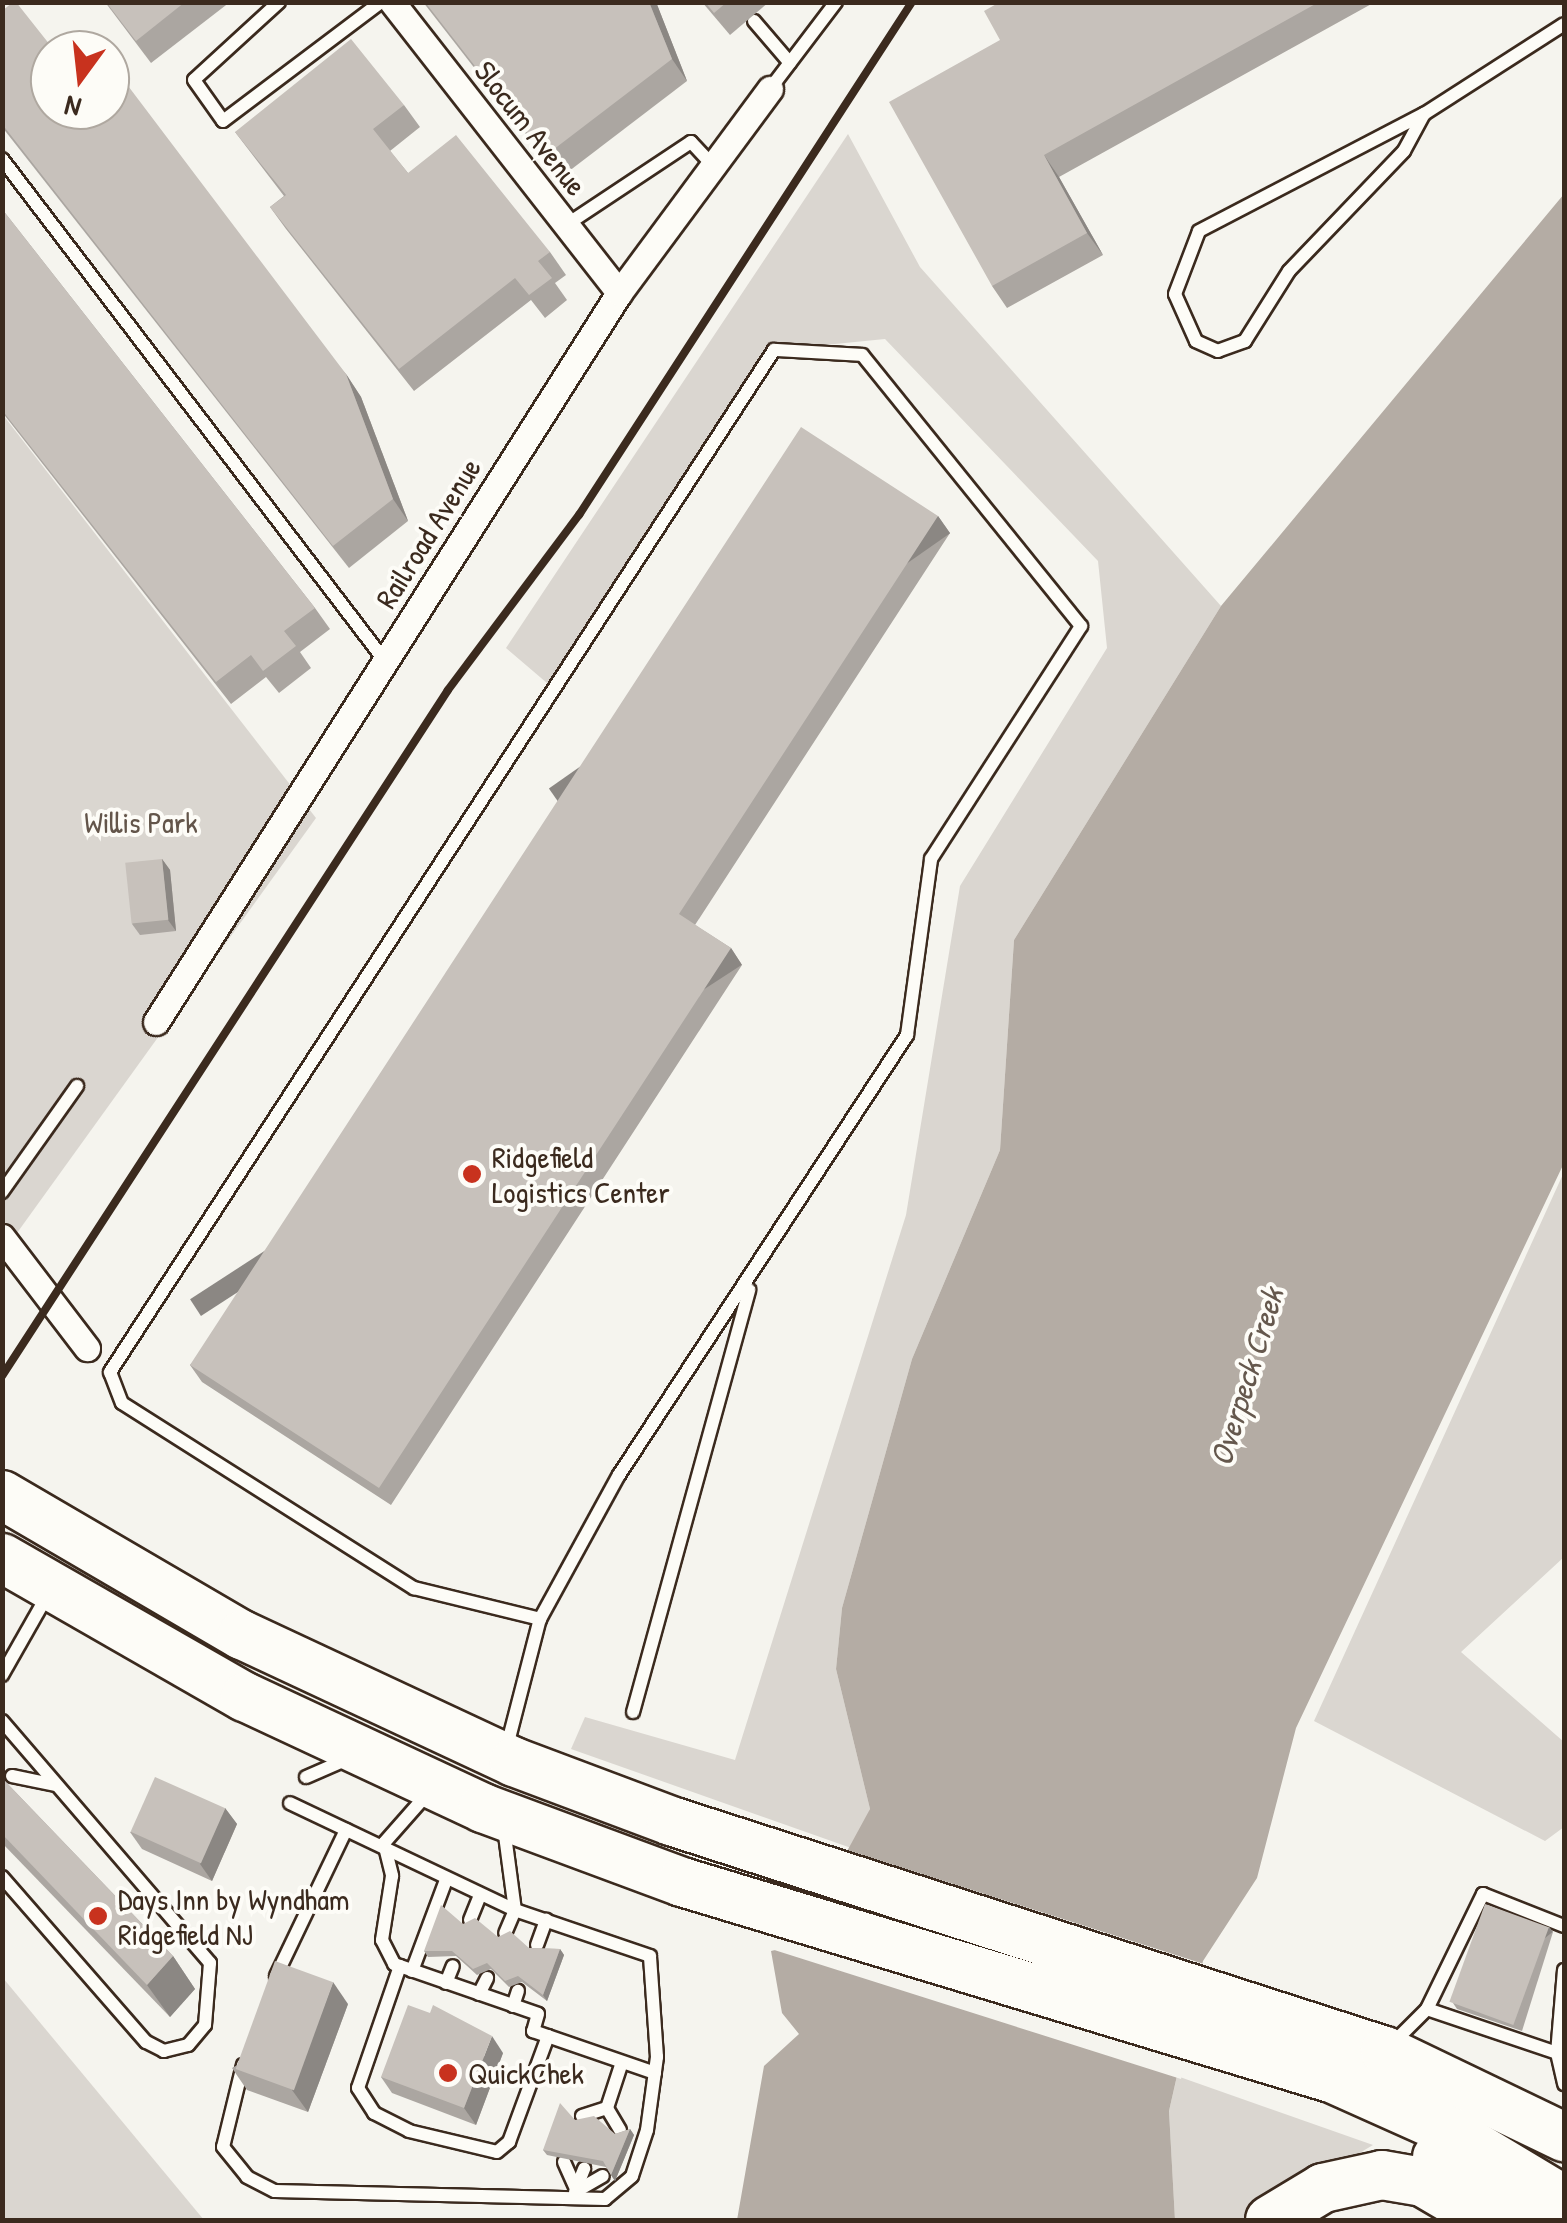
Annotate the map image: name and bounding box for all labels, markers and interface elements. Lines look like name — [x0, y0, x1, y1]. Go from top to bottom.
north arrow — [30, 30, 130, 130]
street label: Slocum Avenue — [467, 54, 595, 202]
text: N — [61, 87, 85, 127]
street label: Railroad Avenue — [368, 451, 488, 615]
park label: Willis Park — [84, 804, 198, 840]
place label: Ridgefield Logistics Center — [492, 1139, 670, 1210]
marker: Ridgefield Logistics Center — [461, 1163, 483, 1185]
water label: Overpeck Creek — [1202, 1284, 1292, 1470]
place label: Days Inn by Wyndham Ridgefield NJ — [118, 1881, 349, 1952]
marker: Days Inn by Wyndham Ridgefield NJ — [87, 1905, 109, 1927]
place label: QuickChek — [468, 2055, 584, 2091]
marker: QuickChek — [437, 2062, 459, 2084]

